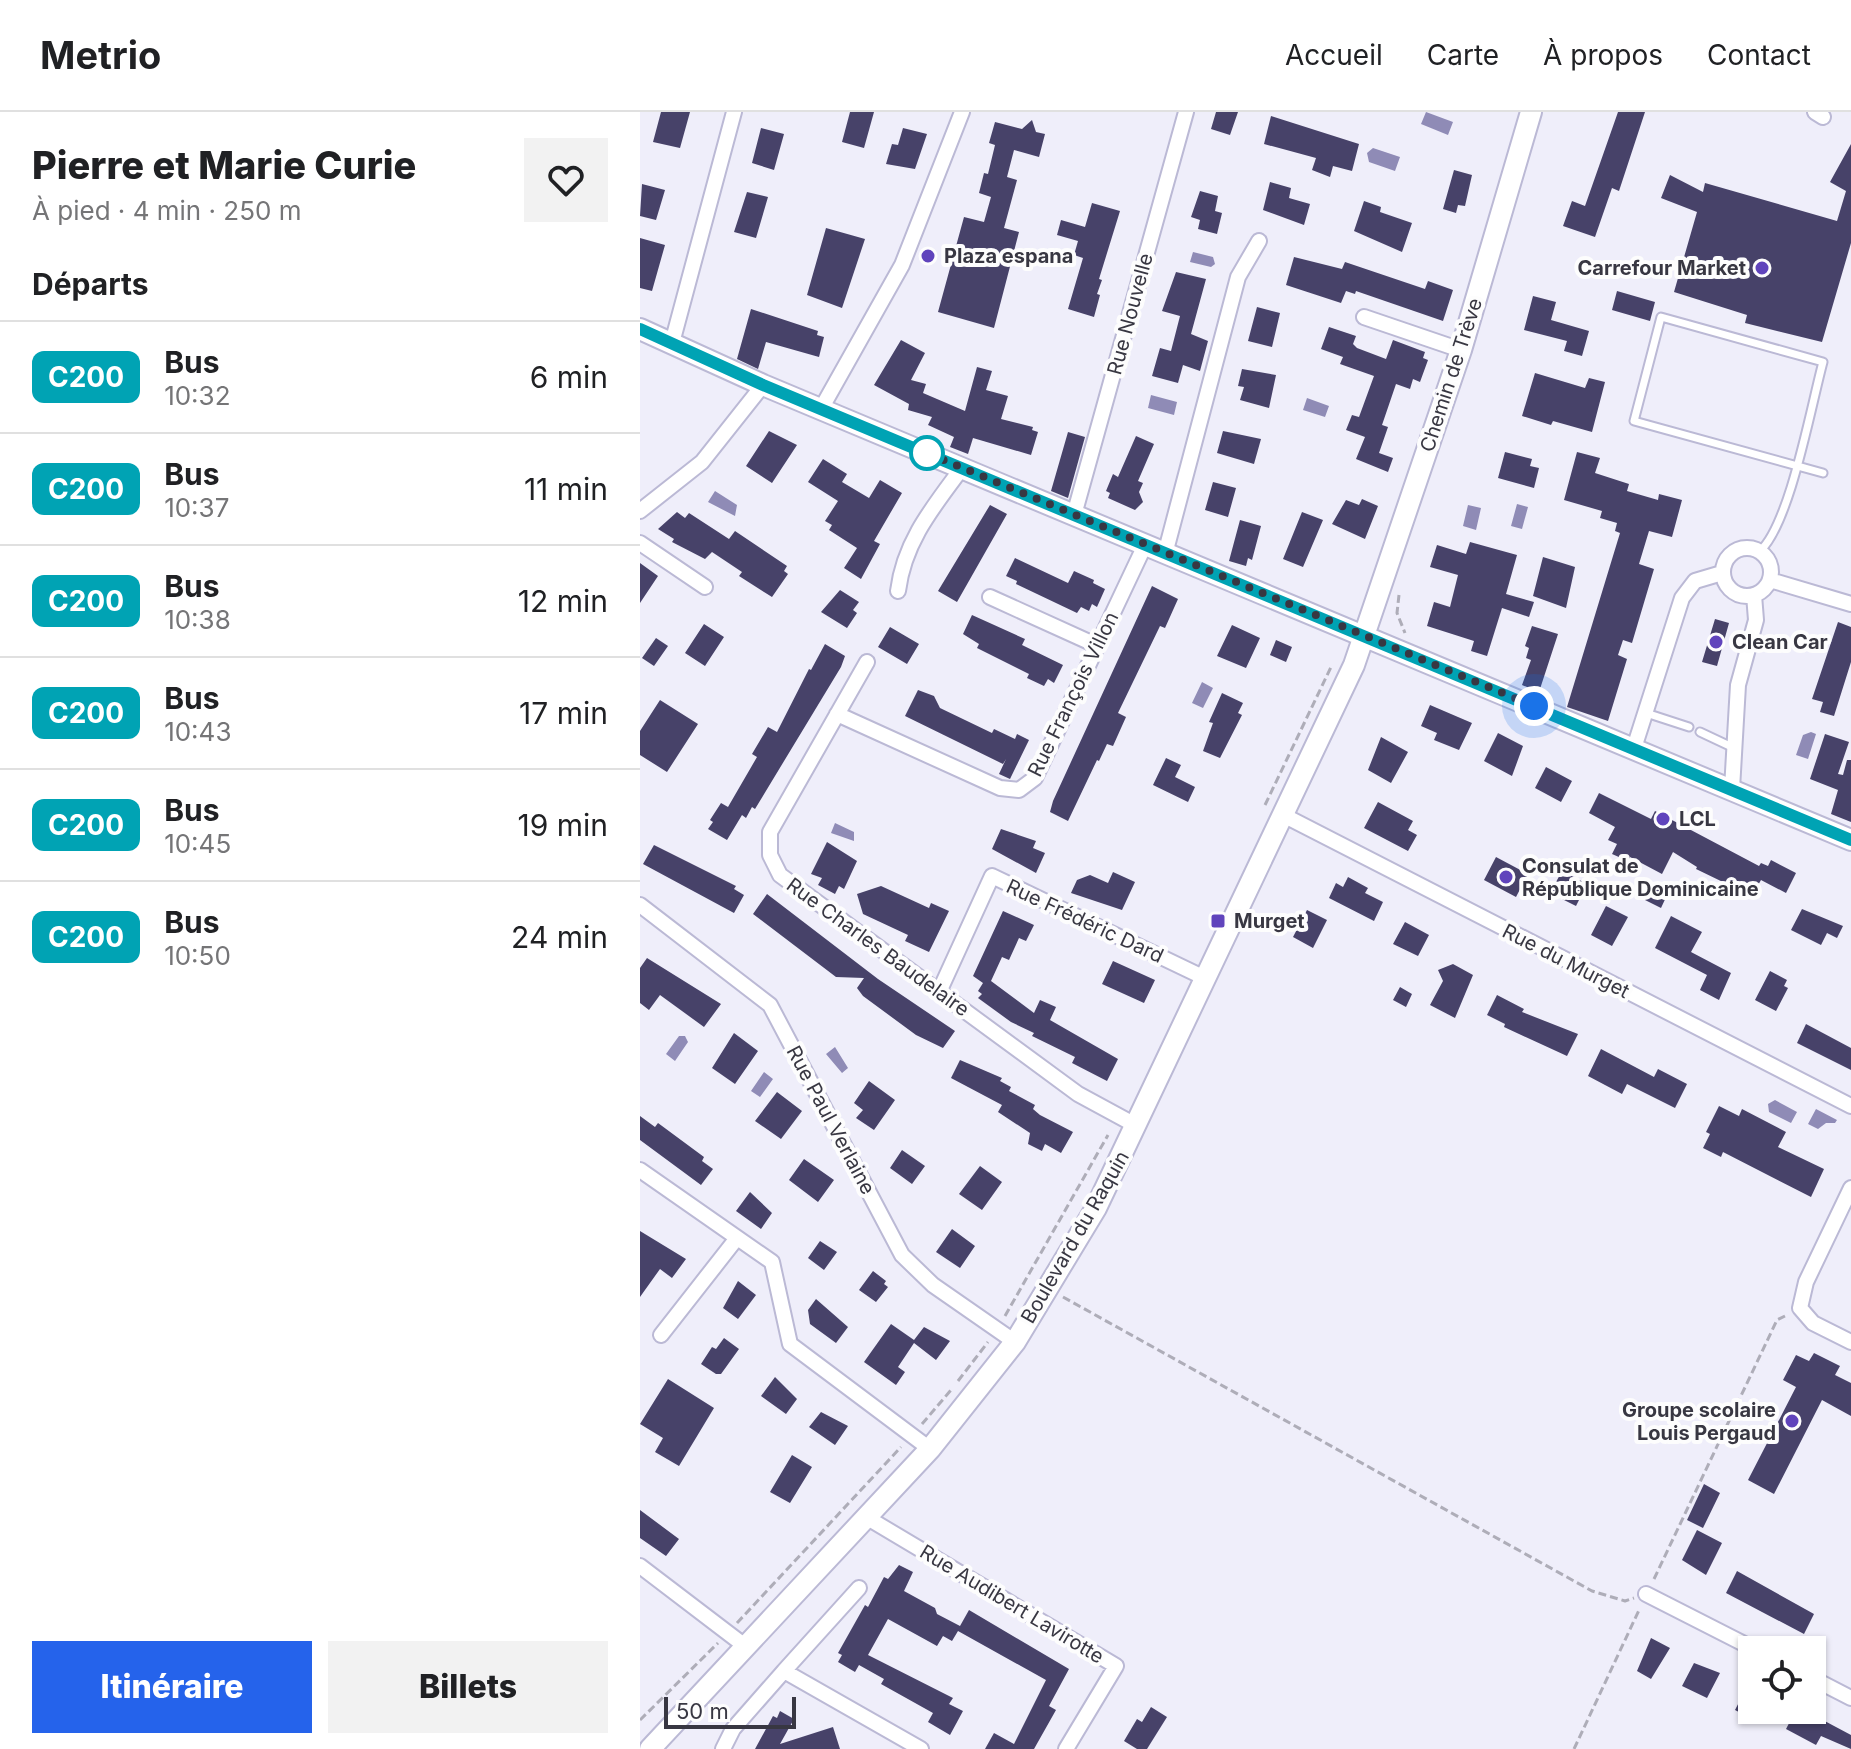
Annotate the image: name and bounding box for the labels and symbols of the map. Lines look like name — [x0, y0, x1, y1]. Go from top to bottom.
place label: Plaza espana — [944, 244, 1073, 268]
marker: Plaza espana — [919, 247, 937, 265]
street label: Rue Nouvelle — [1102, 251, 1158, 377]
place label: Carrefour Market — [1578, 256, 1746, 280]
marker: Carrefour Market — [1753, 259, 1771, 277]
street label: Chemin de Trève — [1415, 295, 1487, 455]
unlabelled marker — [910, 436, 944, 470]
street label: Rue François Villon — [1023, 608, 1123, 780]
place label: Clean Car — [1732, 630, 1828, 654]
marker: Clean Car — [1707, 633, 1725, 651]
your location — [1514, 686, 1554, 726]
place label: LCL — [1679, 807, 1716, 831]
marker: LCL — [1654, 810, 1672, 828]
place label: Consulat de République Dominicaine — [1522, 854, 1759, 901]
marker: Consulat de République Dominicaine — [1497, 868, 1515, 886]
street label: Rue Charles Baudelaire — [782, 873, 974, 1021]
street label: Rue Frédéric Dard — [1003, 874, 1167, 968]
place label: Murget — [1234, 909, 1305, 933]
marker: Murget — [1209, 912, 1227, 930]
street label: Rue du Murget — [1499, 919, 1634, 1004]
street label: Rue Paul Verlaine — [782, 1042, 880, 1198]
street label: Boulevard du Raquin — [1016, 1147, 1134, 1327]
place label: Groupe scolaire Louis Pergaud — [1622, 1398, 1776, 1445]
marker: Groupe scolaire Louis Pergaud — [1783, 1412, 1801, 1430]
street label: Rue Audibert Lavirotte — [916, 1540, 1108, 1668]
scale bar — [664, 1693, 796, 1729]

